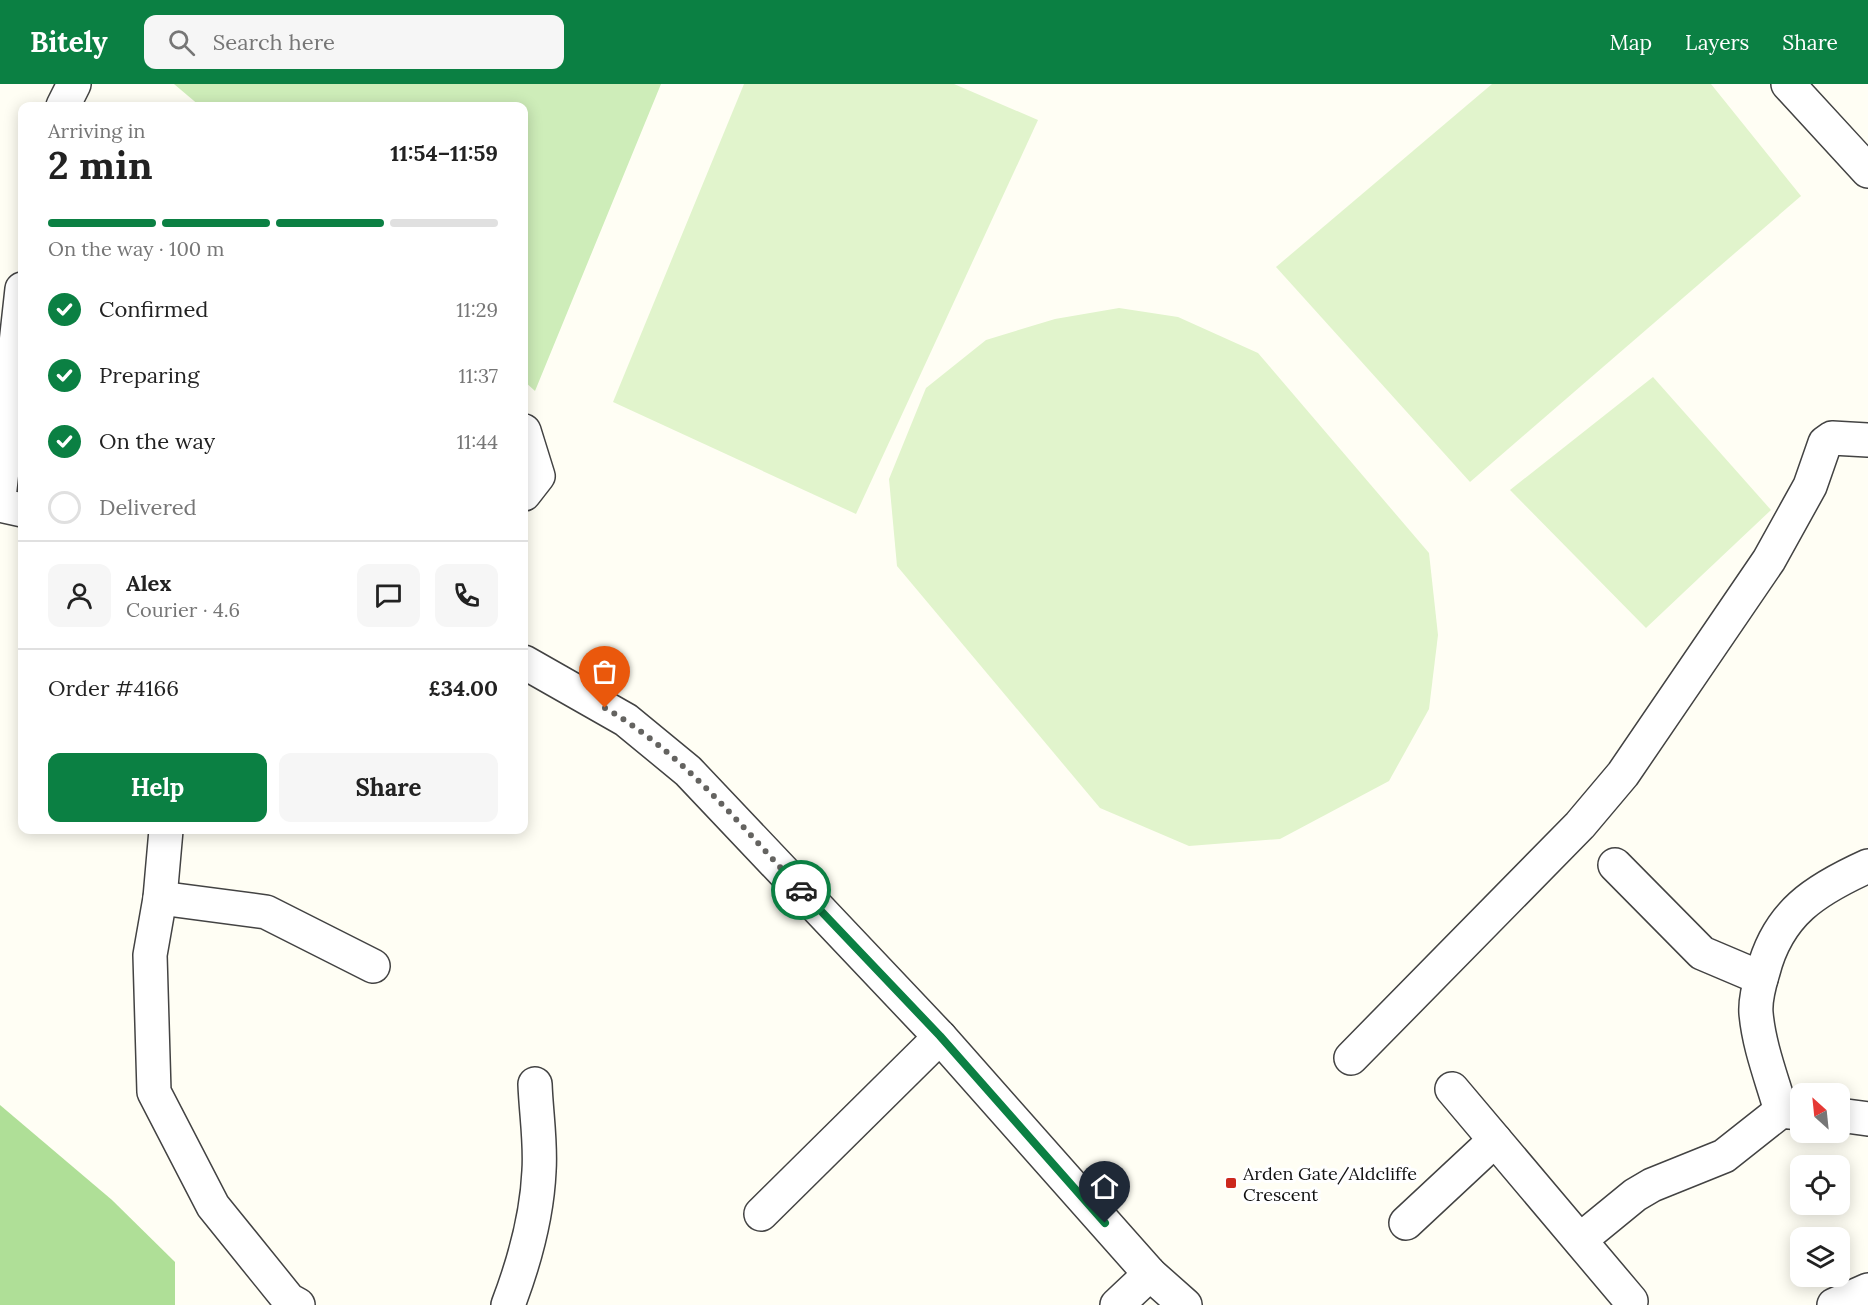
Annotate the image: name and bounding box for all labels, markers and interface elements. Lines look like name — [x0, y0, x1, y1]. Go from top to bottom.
search box — [144, 15, 564, 69]
text: Bitely — [30, 24, 108, 60]
icon: search — [165, 26, 198, 59]
text: Search here — [213, 28, 335, 56]
text: Map — [1609, 29, 1652, 56]
text: Layers — [1685, 29, 1749, 56]
text: Share — [1782, 29, 1838, 56]
text: Arriving in — [48, 118, 145, 143]
text: 11:54–11:59 — [390, 139, 498, 167]
text: 2 min — [48, 140, 153, 190]
text: On the way · 100 m — [48, 236, 224, 261]
icon: check — [48, 293, 81, 326]
text: Confirmed — [99, 295, 208, 323]
text: 11:29 — [456, 297, 498, 322]
icon: check — [48, 359, 81, 392]
text: Preparing — [99, 361, 199, 389]
text: 11:37 — [459, 363, 498, 388]
icon: check — [48, 425, 81, 458]
text: On the way — [99, 427, 215, 455]
text: 11:44 — [457, 429, 498, 454]
text: Delivered — [99, 493, 197, 521]
button: person — [48, 564, 111, 627]
button: chat — [357, 564, 420, 627]
button: phone — [435, 564, 498, 627]
text: Alex — [126, 569, 171, 597]
text: Courier · 4.6 — [126, 597, 240, 622]
pin — [579, 646, 630, 708]
icon: bag — [588, 655, 621, 688]
text: Order #4166 — [48, 674, 179, 702]
text: £34.00 — [428, 674, 498, 702]
button: Help — [48, 753, 267, 822]
button: Share — [279, 753, 498, 822]
courier — [771, 860, 831, 920]
icon: car — [785, 874, 818, 907]
north arrow — [1790, 1083, 1850, 1143]
map controls — [1790, 1083, 1850, 1287]
button: locate — [1790, 1155, 1850, 1215]
pin — [1079, 1161, 1130, 1223]
place label: Arden Gate/Aldcliffe Crescent — [1242, 1162, 1417, 1206]
icon: home — [1088, 1170, 1121, 1203]
marker: Arden Gate/Aldcliffe Crescent — [1224, 1176, 1238, 1190]
button: layers — [1790, 1227, 1850, 1287]

